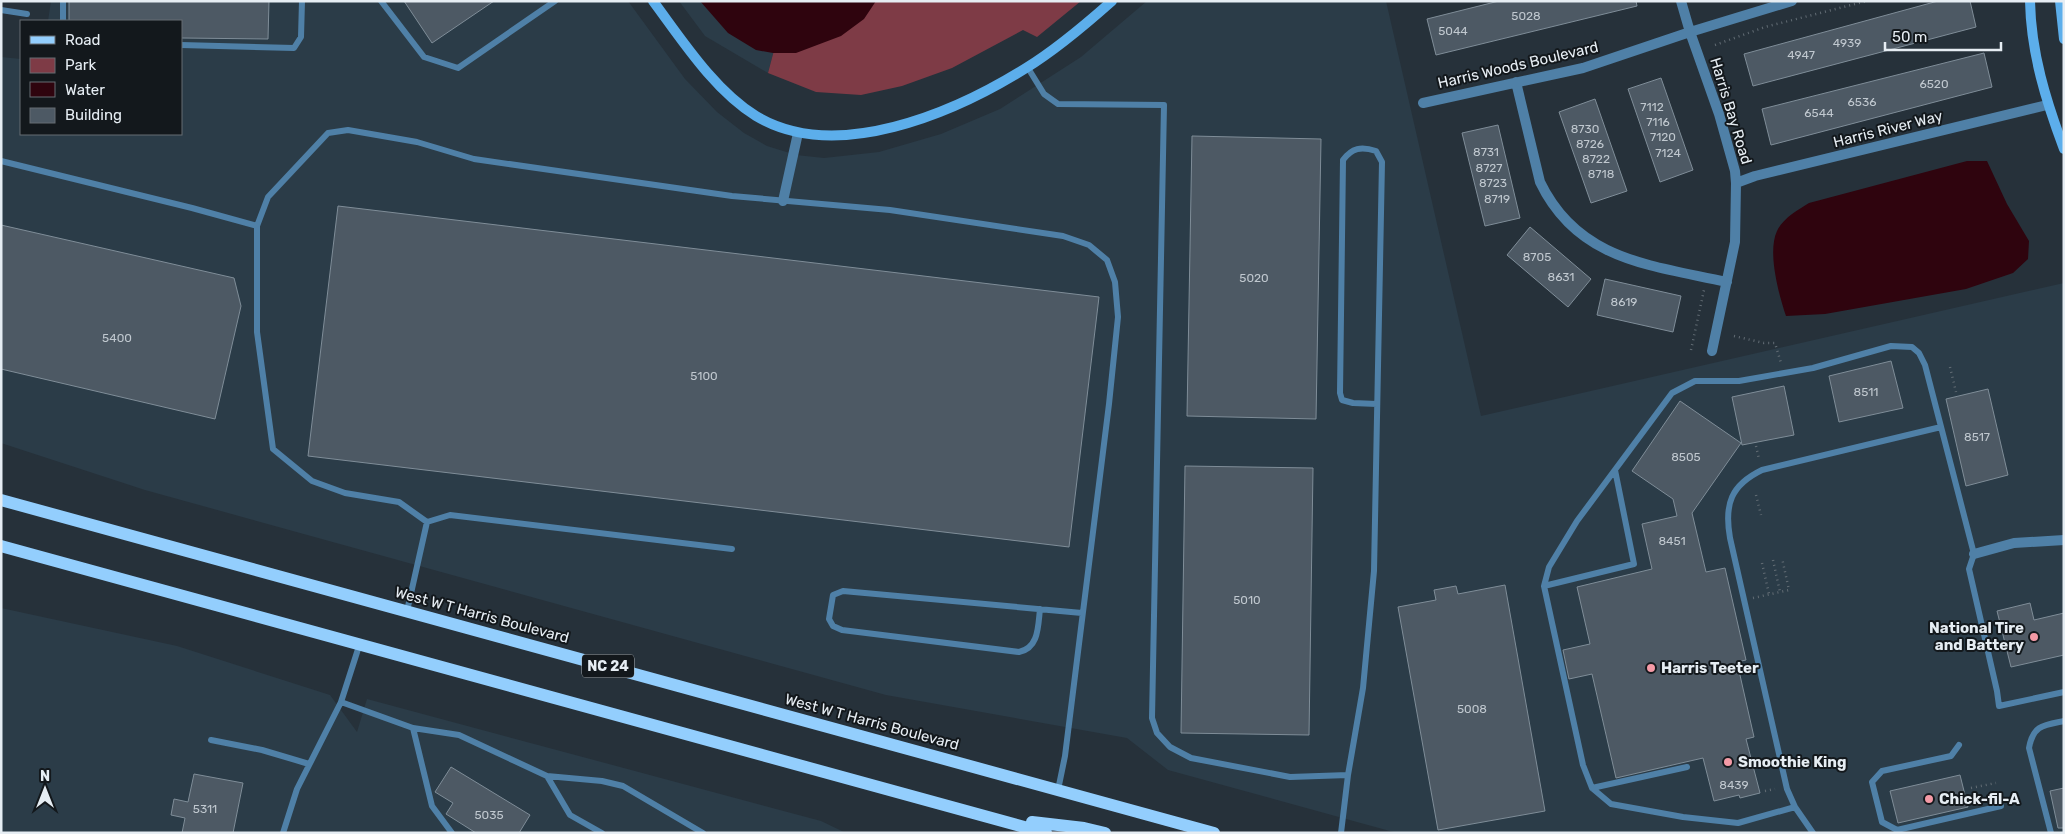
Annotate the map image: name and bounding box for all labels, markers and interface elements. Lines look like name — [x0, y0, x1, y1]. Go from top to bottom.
house number: 5028 — [1511, 9, 1541, 23]
legend — [20, 20, 182, 135]
scale bar — [1885, 20, 2001, 52]
house number: 5044 — [1438, 24, 1468, 38]
text: 50 m — [1892, 28, 1927, 46]
text: Road — [65, 31, 101, 49]
house number: 4939 — [1833, 36, 1861, 50]
street label: Harris Woods Boulevard — [1436, 38, 1600, 92]
house number: 4947 — [1787, 48, 1815, 62]
street label: Harris Bay Road — [1706, 55, 1756, 167]
text: Park — [65, 56, 96, 74]
house number: 6520 — [1919, 77, 1949, 91]
text: Water — [65, 81, 105, 99]
house number: 6536 — [1848, 95, 1876, 109]
house number: 7112 — [1640, 100, 1664, 114]
text: Building — [65, 106, 122, 124]
house number: 6544 — [1804, 106, 1834, 120]
street label: Harris River Way — [1831, 107, 1945, 151]
house number: 7116 — [1646, 115, 1670, 129]
house number: 8730 — [1571, 122, 1599, 136]
house number: 7120 — [1650, 130, 1676, 144]
house number: 8726 — [1576, 137, 1604, 151]
house number: 8731 — [1473, 145, 1499, 159]
house number: 7124 — [1655, 146, 1681, 160]
house number: 8722 — [1582, 152, 1610, 166]
house number: 8727 — [1476, 161, 1503, 175]
house number: 8718 — [1588, 167, 1614, 181]
house number: 8723 — [1479, 176, 1507, 190]
house number: 8719 — [1484, 192, 1510, 206]
house number: 8705 — [1523, 250, 1551, 264]
house number: 8631 — [1548, 270, 1575, 284]
house number: 5020 — [1239, 271, 1269, 285]
house number: 8619 — [1611, 295, 1637, 309]
house number: 5400 — [102, 331, 132, 345]
house number: 5100 — [690, 369, 718, 383]
house number: 8511 — [1854, 385, 1878, 399]
house number: 8517 — [1964, 430, 1990, 444]
house number: 8505 — [1671, 450, 1701, 464]
house number: 8451 — [1658, 534, 1686, 548]
street label: West W T Harris Boulevard — [393, 583, 571, 647]
house number: 5010 — [1233, 593, 1261, 607]
place label: National Tire and Battery — [1929, 619, 2024, 654]
marker: National Tire and Battery — [2028, 631, 2040, 643]
road number: NC 24 — [582, 654, 634, 678]
place label: Harris Teeter — [1661, 659, 1759, 677]
marker: Harris Teeter — [1645, 662, 1657, 674]
street label: West W T Harris Boulevard — [783, 690, 961, 754]
house number: 5008 — [1457, 702, 1487, 716]
place label: Smoothie King — [1738, 753, 1847, 771]
marker: Smoothie King — [1722, 756, 1734, 768]
north arrow — [20, 764, 70, 814]
text: N — [40, 768, 50, 785]
house number: 8439 — [1719, 778, 1749, 792]
place label: Chick-fil-A — [1939, 790, 2020, 808]
marker: Chick-fil-A — [1923, 793, 1935, 805]
house number: 5311 — [193, 802, 217, 816]
house number: 5035 — [474, 808, 504, 822]

